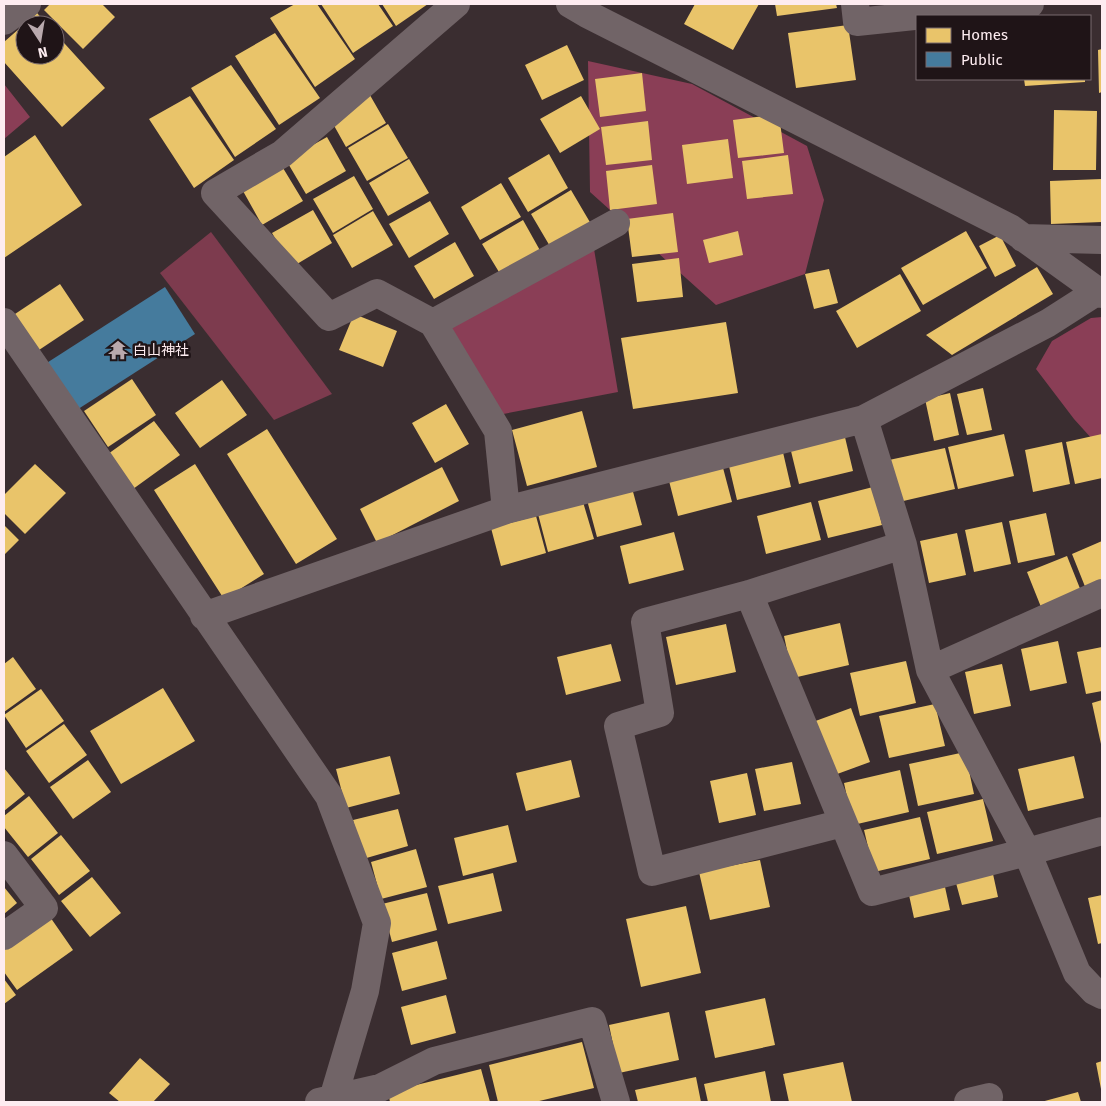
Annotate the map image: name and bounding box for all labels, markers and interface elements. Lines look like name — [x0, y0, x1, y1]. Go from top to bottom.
north arrow — [15, 15, 65, 65]
legend — [916, 15, 1091, 80]
text: Homes — [961, 26, 1008, 44]
text: N — [36, 43, 49, 62]
text: Public — [961, 51, 1003, 69]
temple icon: 白山神社 — [107, 339, 129, 361]
place label: 白山神社 — [133, 342, 189, 359]

